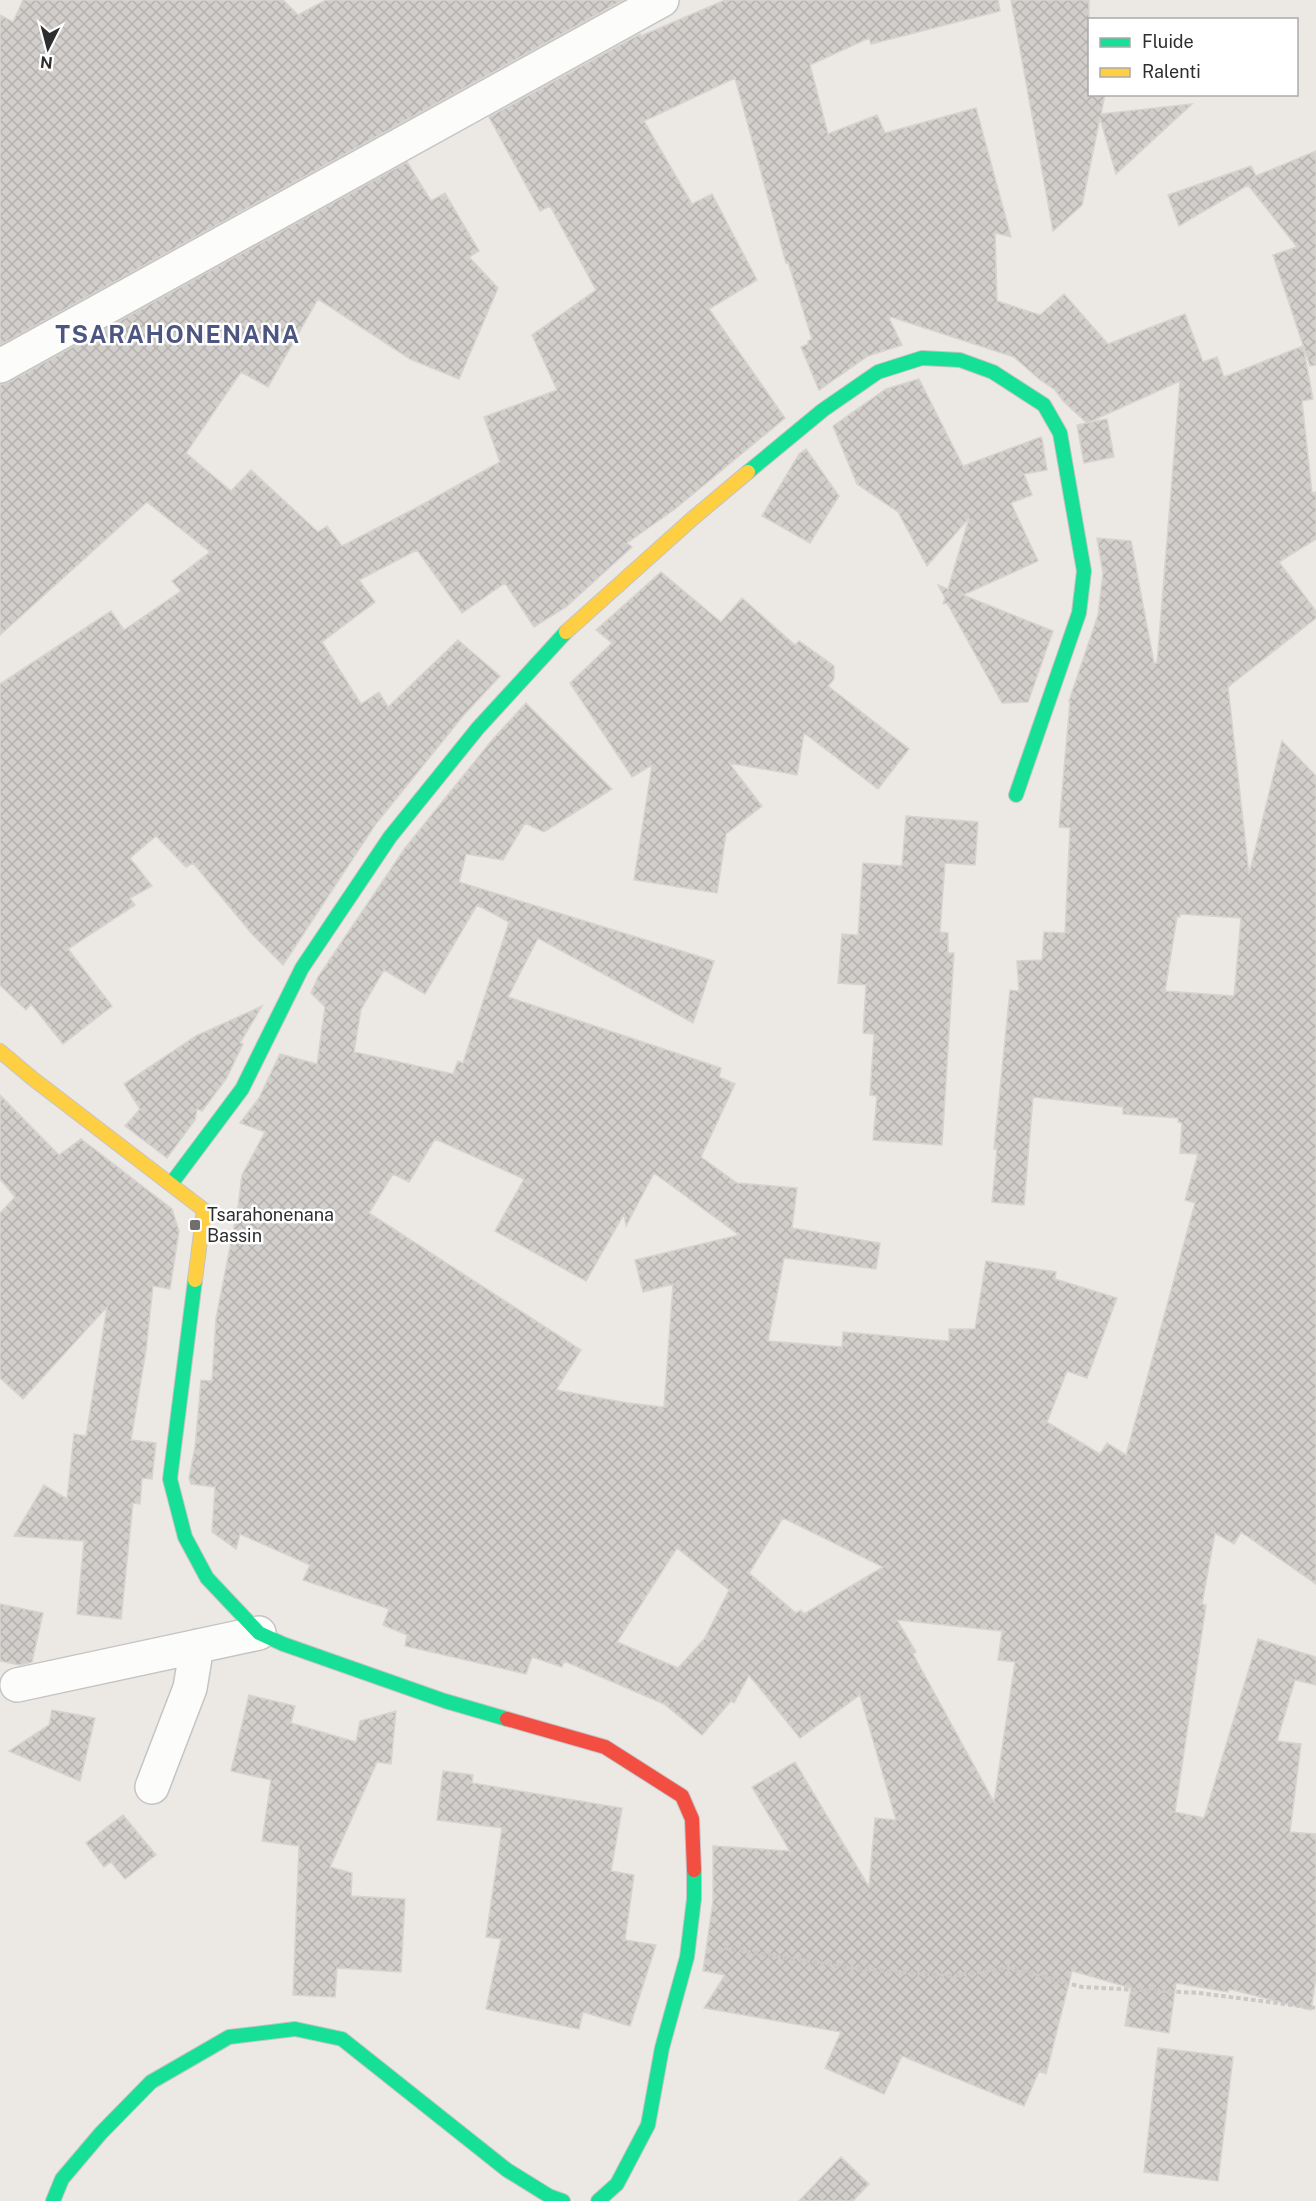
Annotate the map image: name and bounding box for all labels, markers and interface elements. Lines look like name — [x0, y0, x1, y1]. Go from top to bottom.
north arrow — [18, 18, 78, 78]
legend — [1088, 18, 1298, 96]
text: Fluide — [1142, 31, 1194, 52]
text: N — [39, 52, 54, 73]
text: Ralenti — [1142, 61, 1201, 82]
district label: TSARAHONENANA — [55, 320, 301, 348]
place label: Tsarahonenana Bassin — [207, 1204, 334, 1246]
marker: Tsarahonenana Bassin — [188, 1218, 202, 1232]

